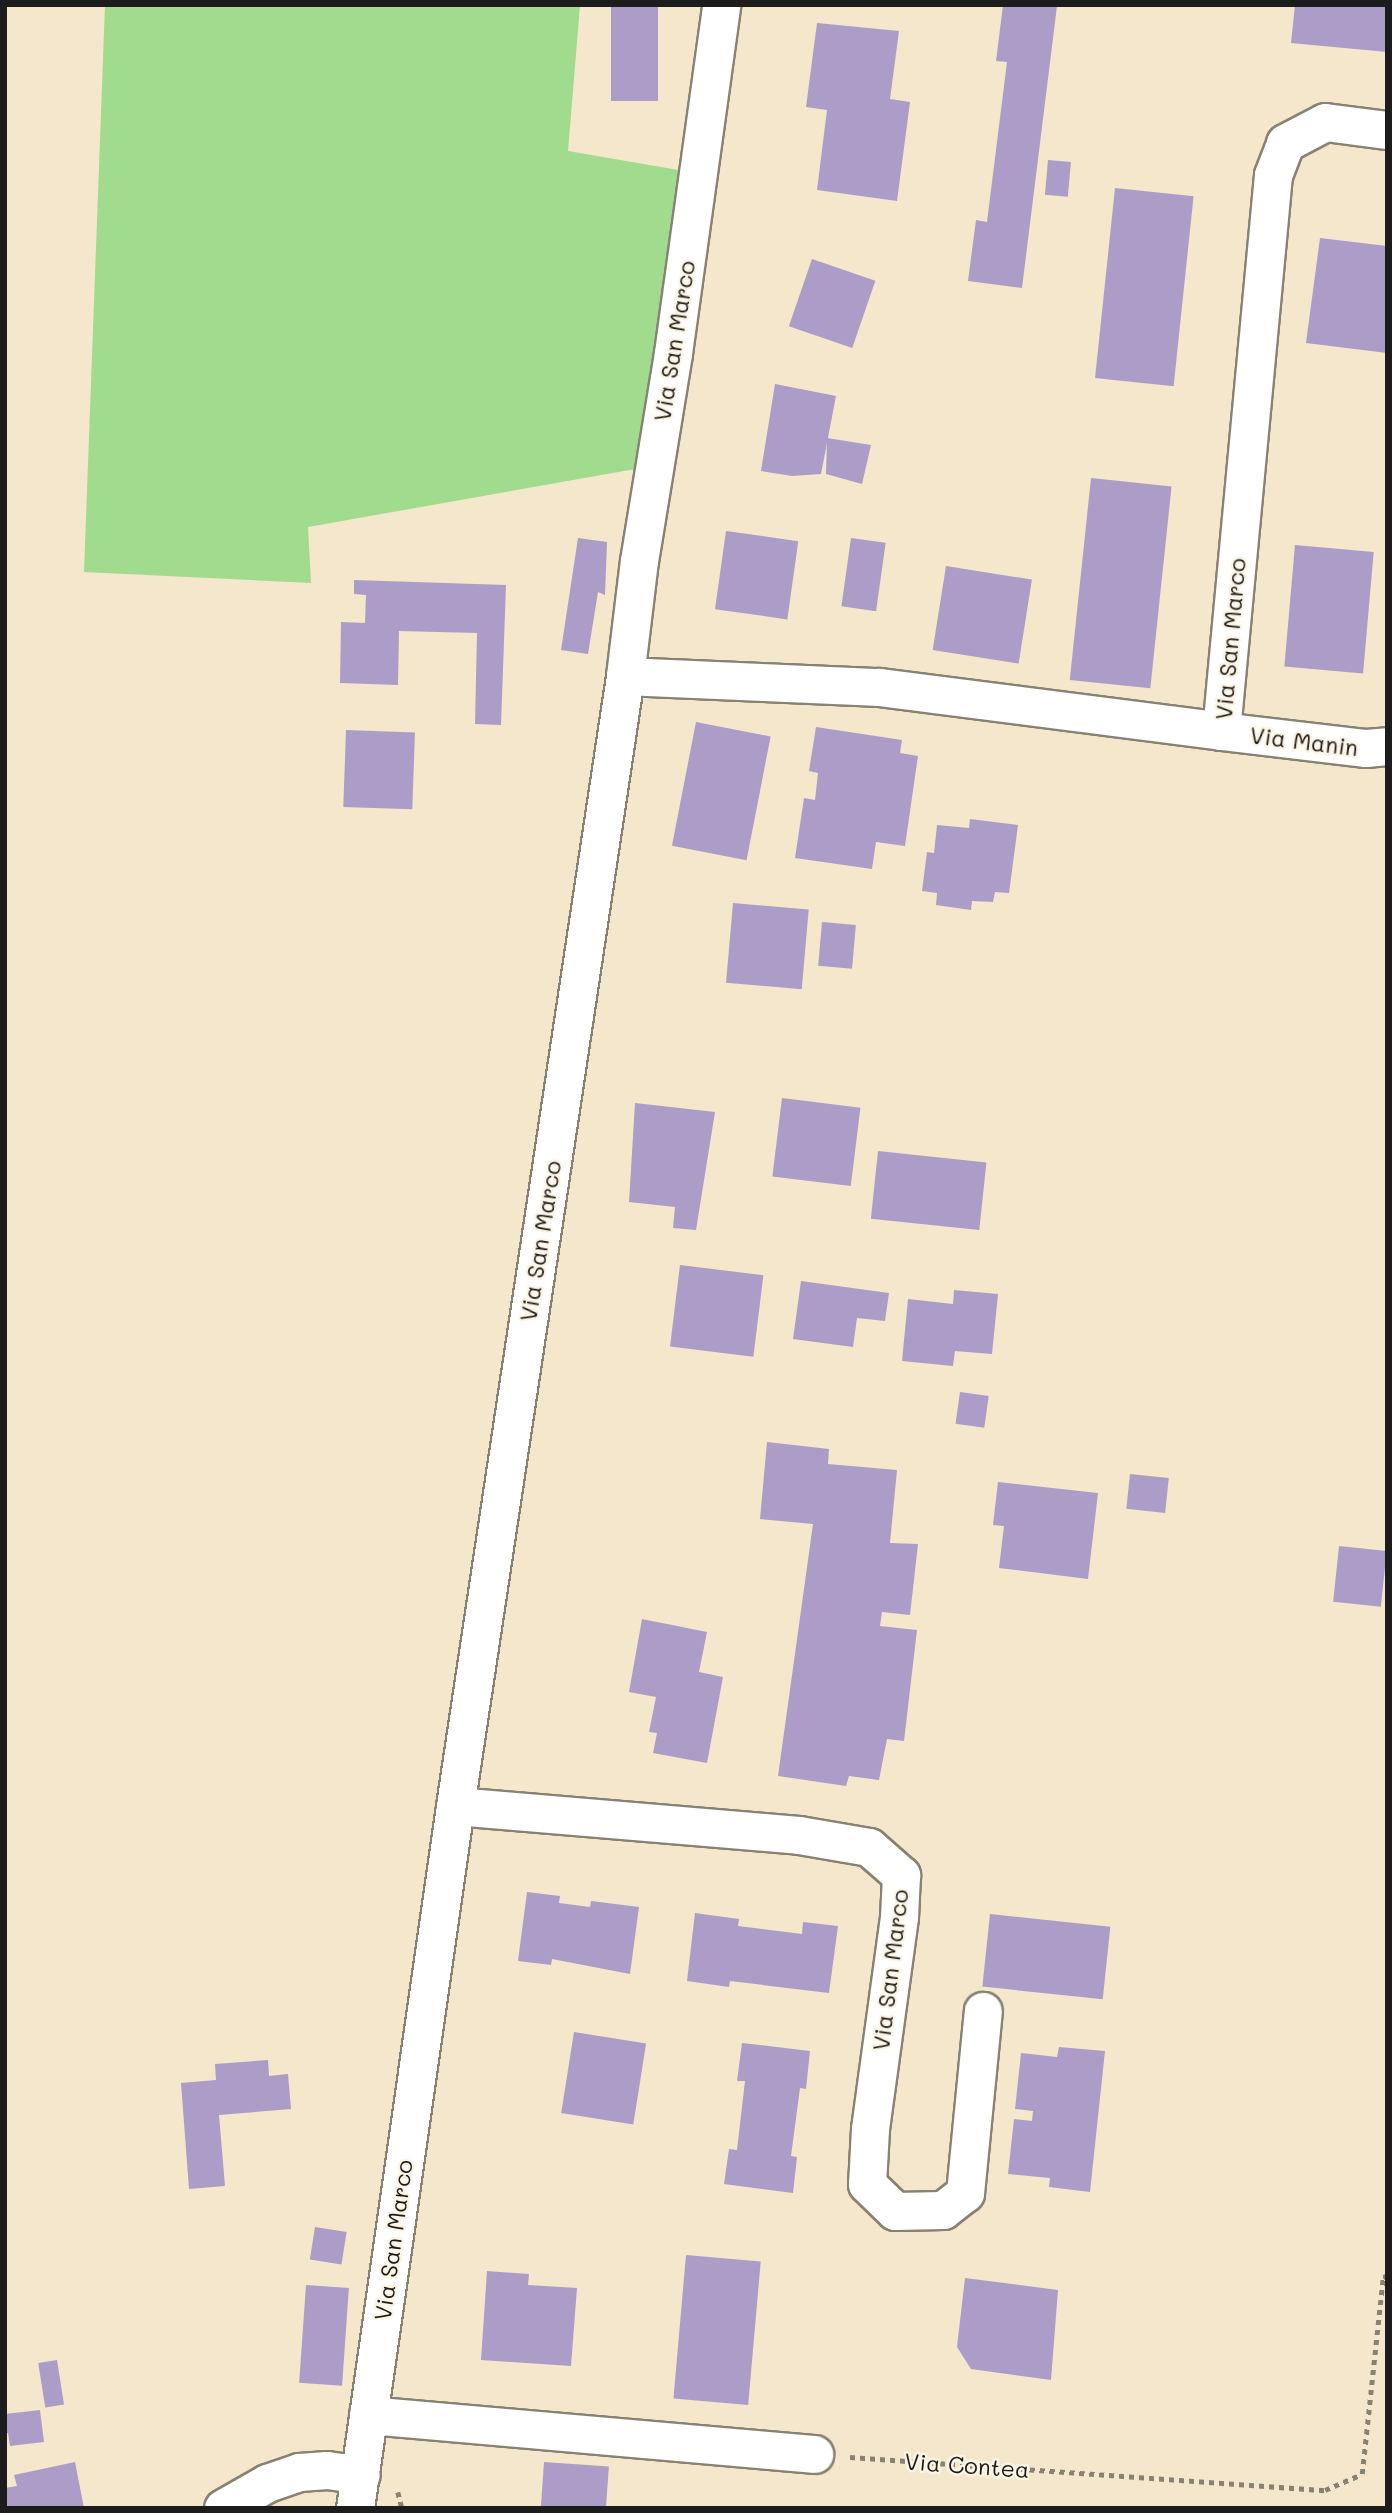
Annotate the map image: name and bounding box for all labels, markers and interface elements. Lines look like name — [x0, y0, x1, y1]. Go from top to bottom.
street label: Via San Marco — [648, 259, 700, 423]
street label: Via San Marco — [1209, 557, 1251, 721]
street label: Via Manin — [1248, 721, 1360, 761]
street label: Via San Marco — [514, 1159, 566, 1323]
street label: Via San Marco — [866, 1888, 914, 2052]
street label: Via San Marco — [368, 2158, 418, 2322]
street label: Via Contea — [904, 2447, 1030, 2483]

